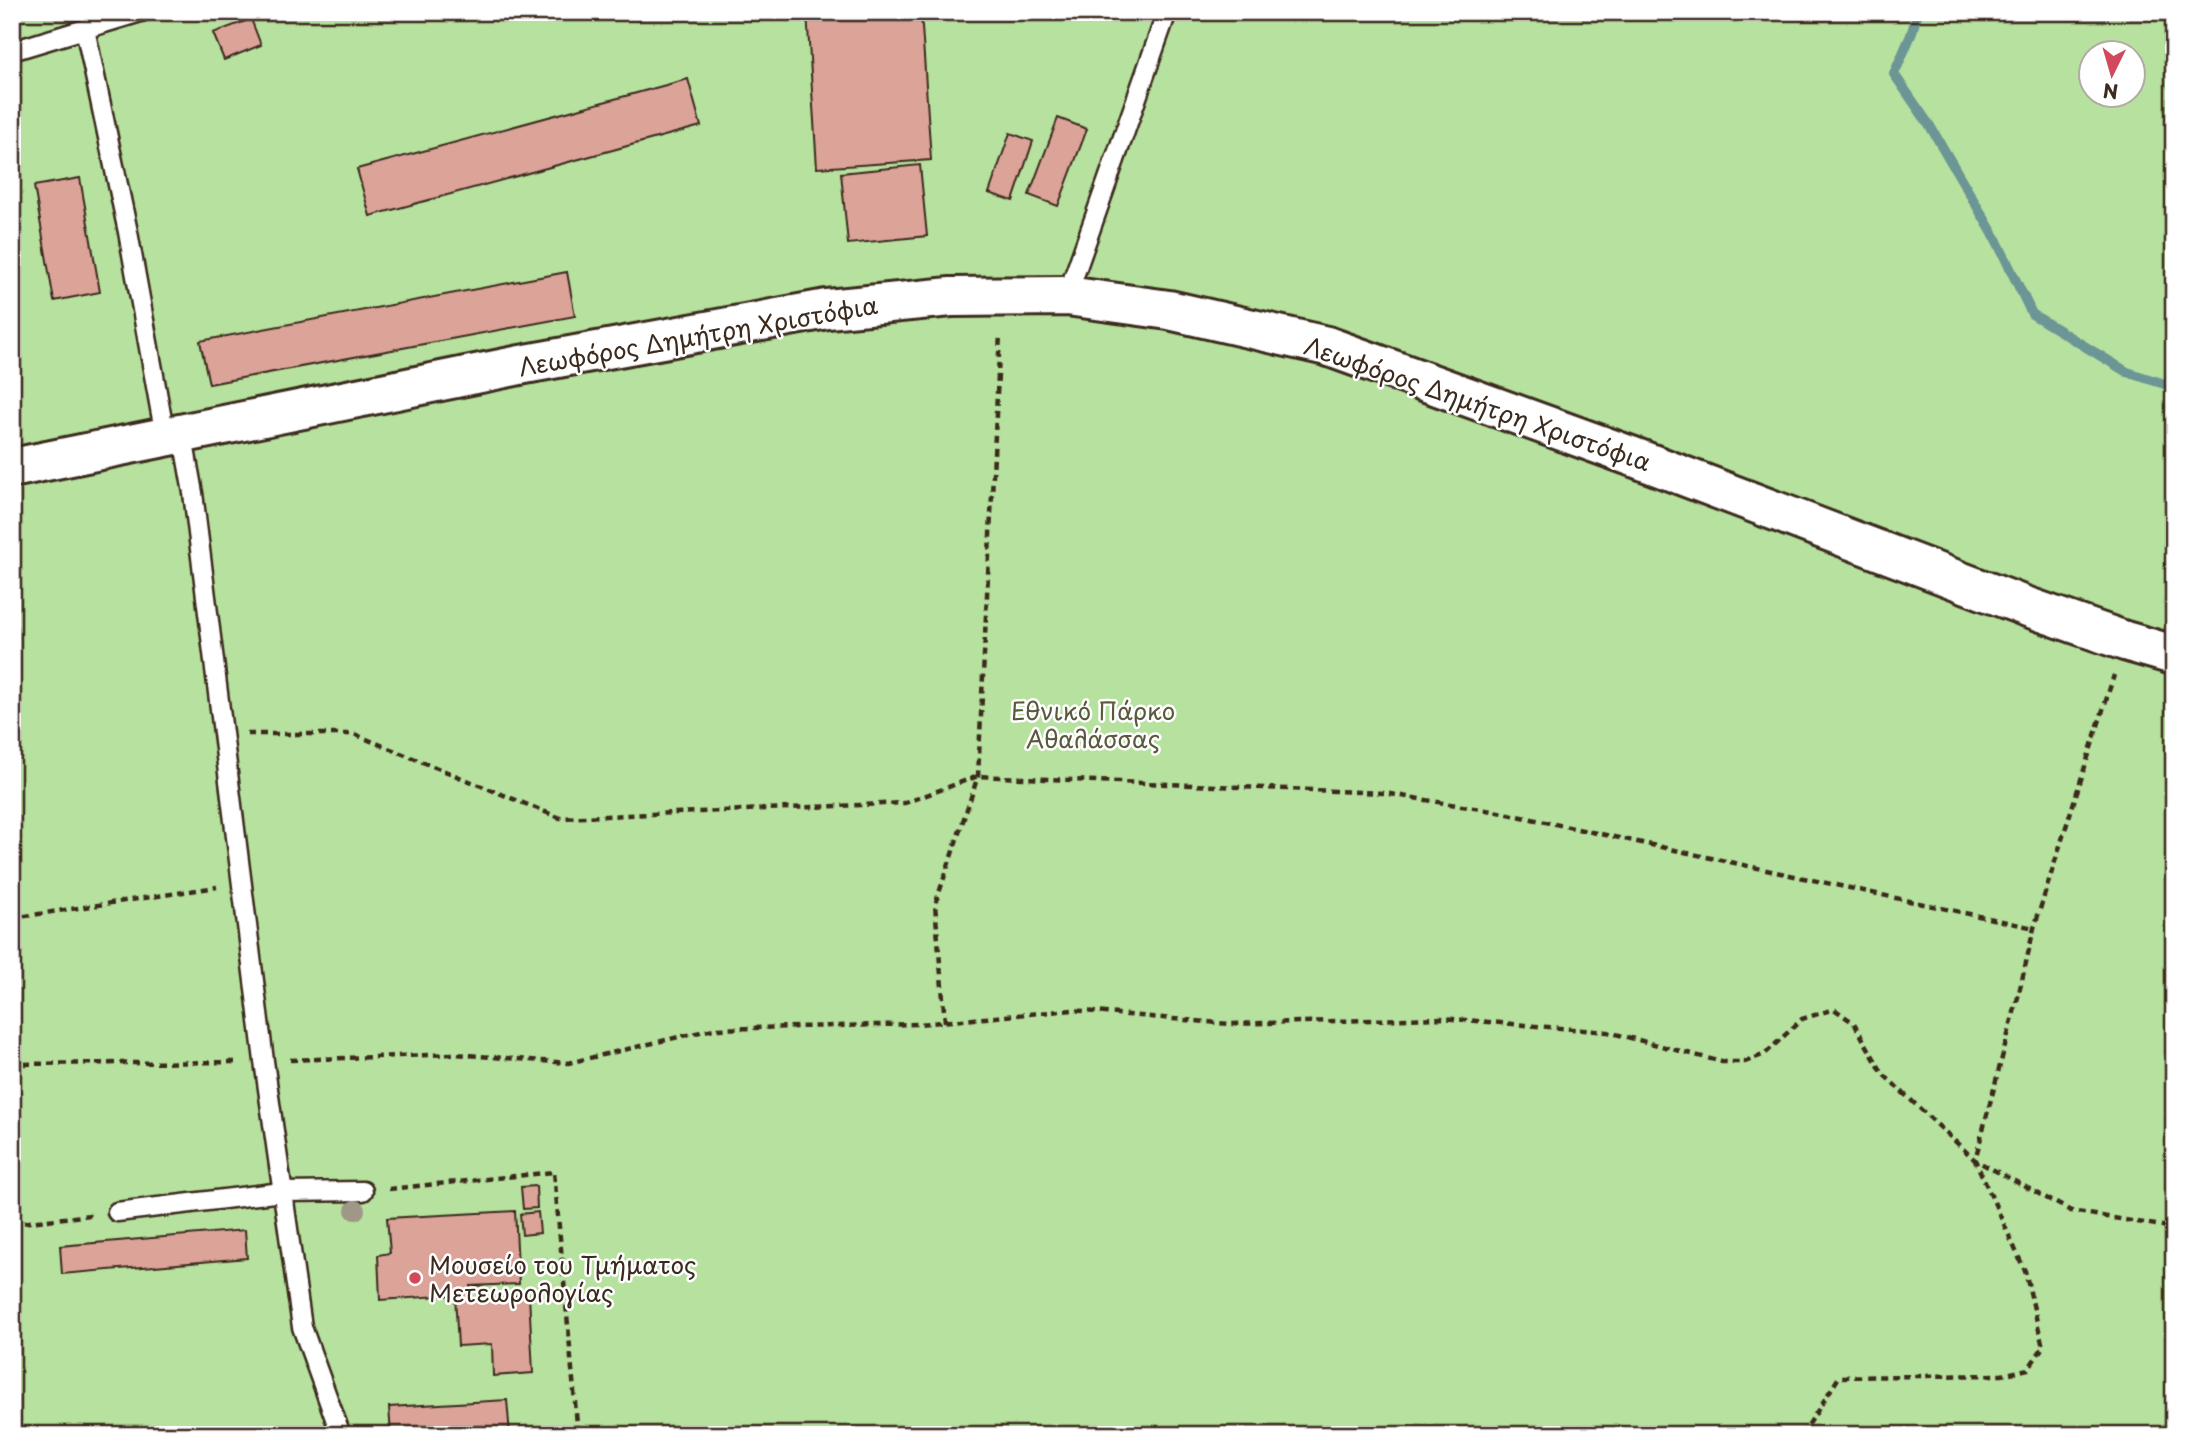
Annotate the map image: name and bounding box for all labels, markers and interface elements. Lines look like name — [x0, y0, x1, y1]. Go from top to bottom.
north arrow — [2078, 38, 2148, 108]
text: N — [2102, 77, 2119, 107]
street label: Λεωφόρος Δημήτρη Χριστόφια — [516, 286, 881, 384]
street label: Λεωφόρος Δημήτρη Χριστόφια — [1300, 327, 1656, 479]
park label: Εθνικό Πάρκο Αθαλάσσας — [1011, 692, 1175, 756]
place label: Μουσείο του Τμήματος Μετεωρολογίας — [429, 1246, 696, 1310]
marker: Μουσείο του Τμήματος Μετεωρολογίας — [407, 1270, 423, 1286]

